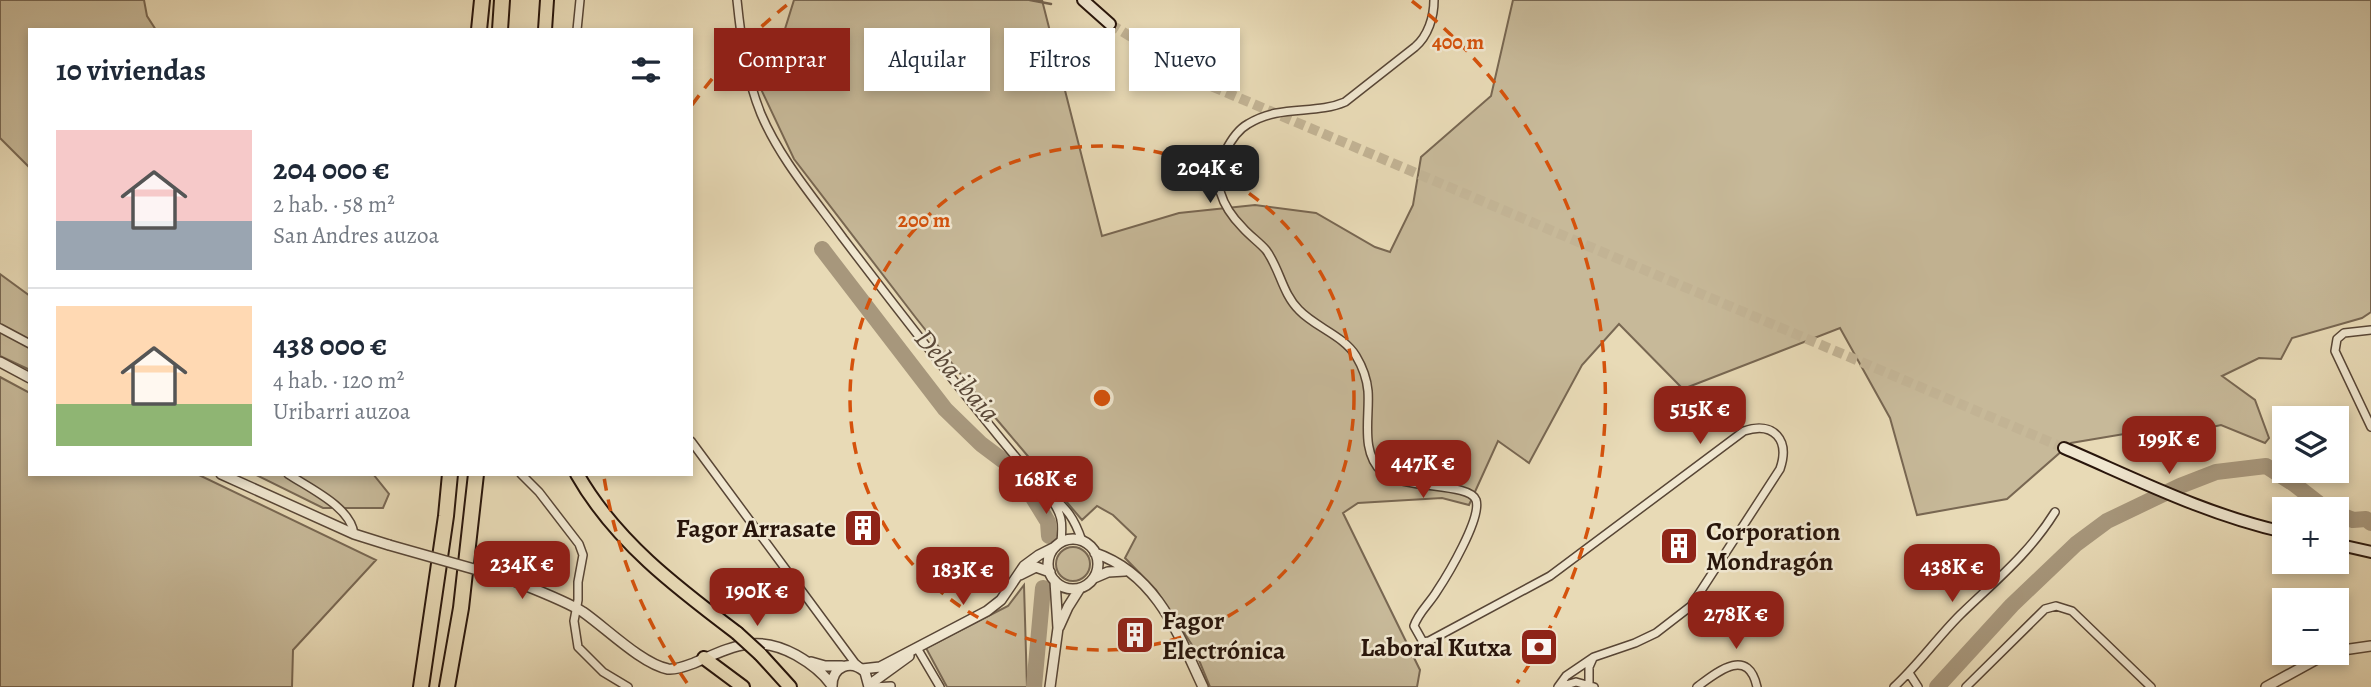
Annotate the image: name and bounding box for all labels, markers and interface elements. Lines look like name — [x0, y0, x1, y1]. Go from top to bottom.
chip: Comprar — [714, 28, 850, 91]
chip: Alquilar — [864, 28, 990, 91]
chip: Filtros — [1004, 28, 1115, 91]
chip: Nuevo — [1129, 28, 1240, 91]
text: 400 m — [1432, 28, 1485, 56]
text: 10 viviendas — [56, 50, 206, 90]
icon: filters — [627, 51, 665, 89]
pin: 204K € — [1153, 146, 1267, 205]
text: 204 000 € — [273, 149, 390, 189]
text: 204K € — [1177, 152, 1243, 183]
icon: home — [112, 158, 196, 242]
text: 2 hab. · 58 m² — [273, 189, 395, 220]
text: 200 m — [898, 206, 951, 234]
text: San Andres auzoa — [273, 220, 439, 251]
water label: Deba ibaia — [906, 321, 1009, 431]
text: 438 000 € — [273, 325, 387, 365]
icon: home — [112, 334, 196, 418]
text: 4 hab. · 120 m² — [273, 365, 404, 396]
centre of rings — [1090, 386, 1114, 410]
pin: 515K € — [1643, 386, 1757, 446]
text: 515K € — [1670, 393, 1730, 424]
text: Uribarri auzoa — [273, 396, 410, 427]
map controls — [2272, 406, 2349, 665]
button: layers — [2272, 406, 2349, 483]
pin: 199K € — [2112, 416, 2226, 476]
text: 199K € — [2138, 423, 2200, 454]
pin: 447K € — [1366, 440, 1480, 500]
text: 447K € — [1391, 447, 1455, 478]
pin: 168K € — [989, 456, 1103, 516]
text: 168K € — [1015, 463, 1077, 494]
button: + — [2272, 497, 2349, 574]
building icon: Fagor Arrasate — [842, 507, 884, 549]
place label: Fagor Arrasate — [676, 511, 836, 546]
place label: Corporation Mondragón — [1706, 514, 1841, 579]
building icon: Corporation Mondragón — [1658, 525, 1700, 567]
pin: 234K € — [465, 542, 579, 601]
pin: 438K € — [1895, 544, 2009, 604]
text: 234K € — [490, 548, 554, 579]
pin: 183K € — [906, 548, 1020, 607]
text: 438K € — [1920, 551, 1984, 582]
text: 183K € — [932, 554, 994, 585]
pin: 190K € — [700, 568, 814, 628]
text: 190K € — [726, 575, 788, 606]
button: − — [2272, 588, 2349, 665]
pin: 278K € — [1679, 592, 1793, 651]
text: 278K € — [1704, 598, 1768, 629]
place label: Fagor Electrónica — [1162, 603, 1286, 668]
building icon: Fagor Electrónica — [1114, 614, 1156, 656]
bank icon: Laboral Kutxa — [1518, 626, 1560, 668]
place label: Laboral Kutxa — [1360, 630, 1512, 665]

